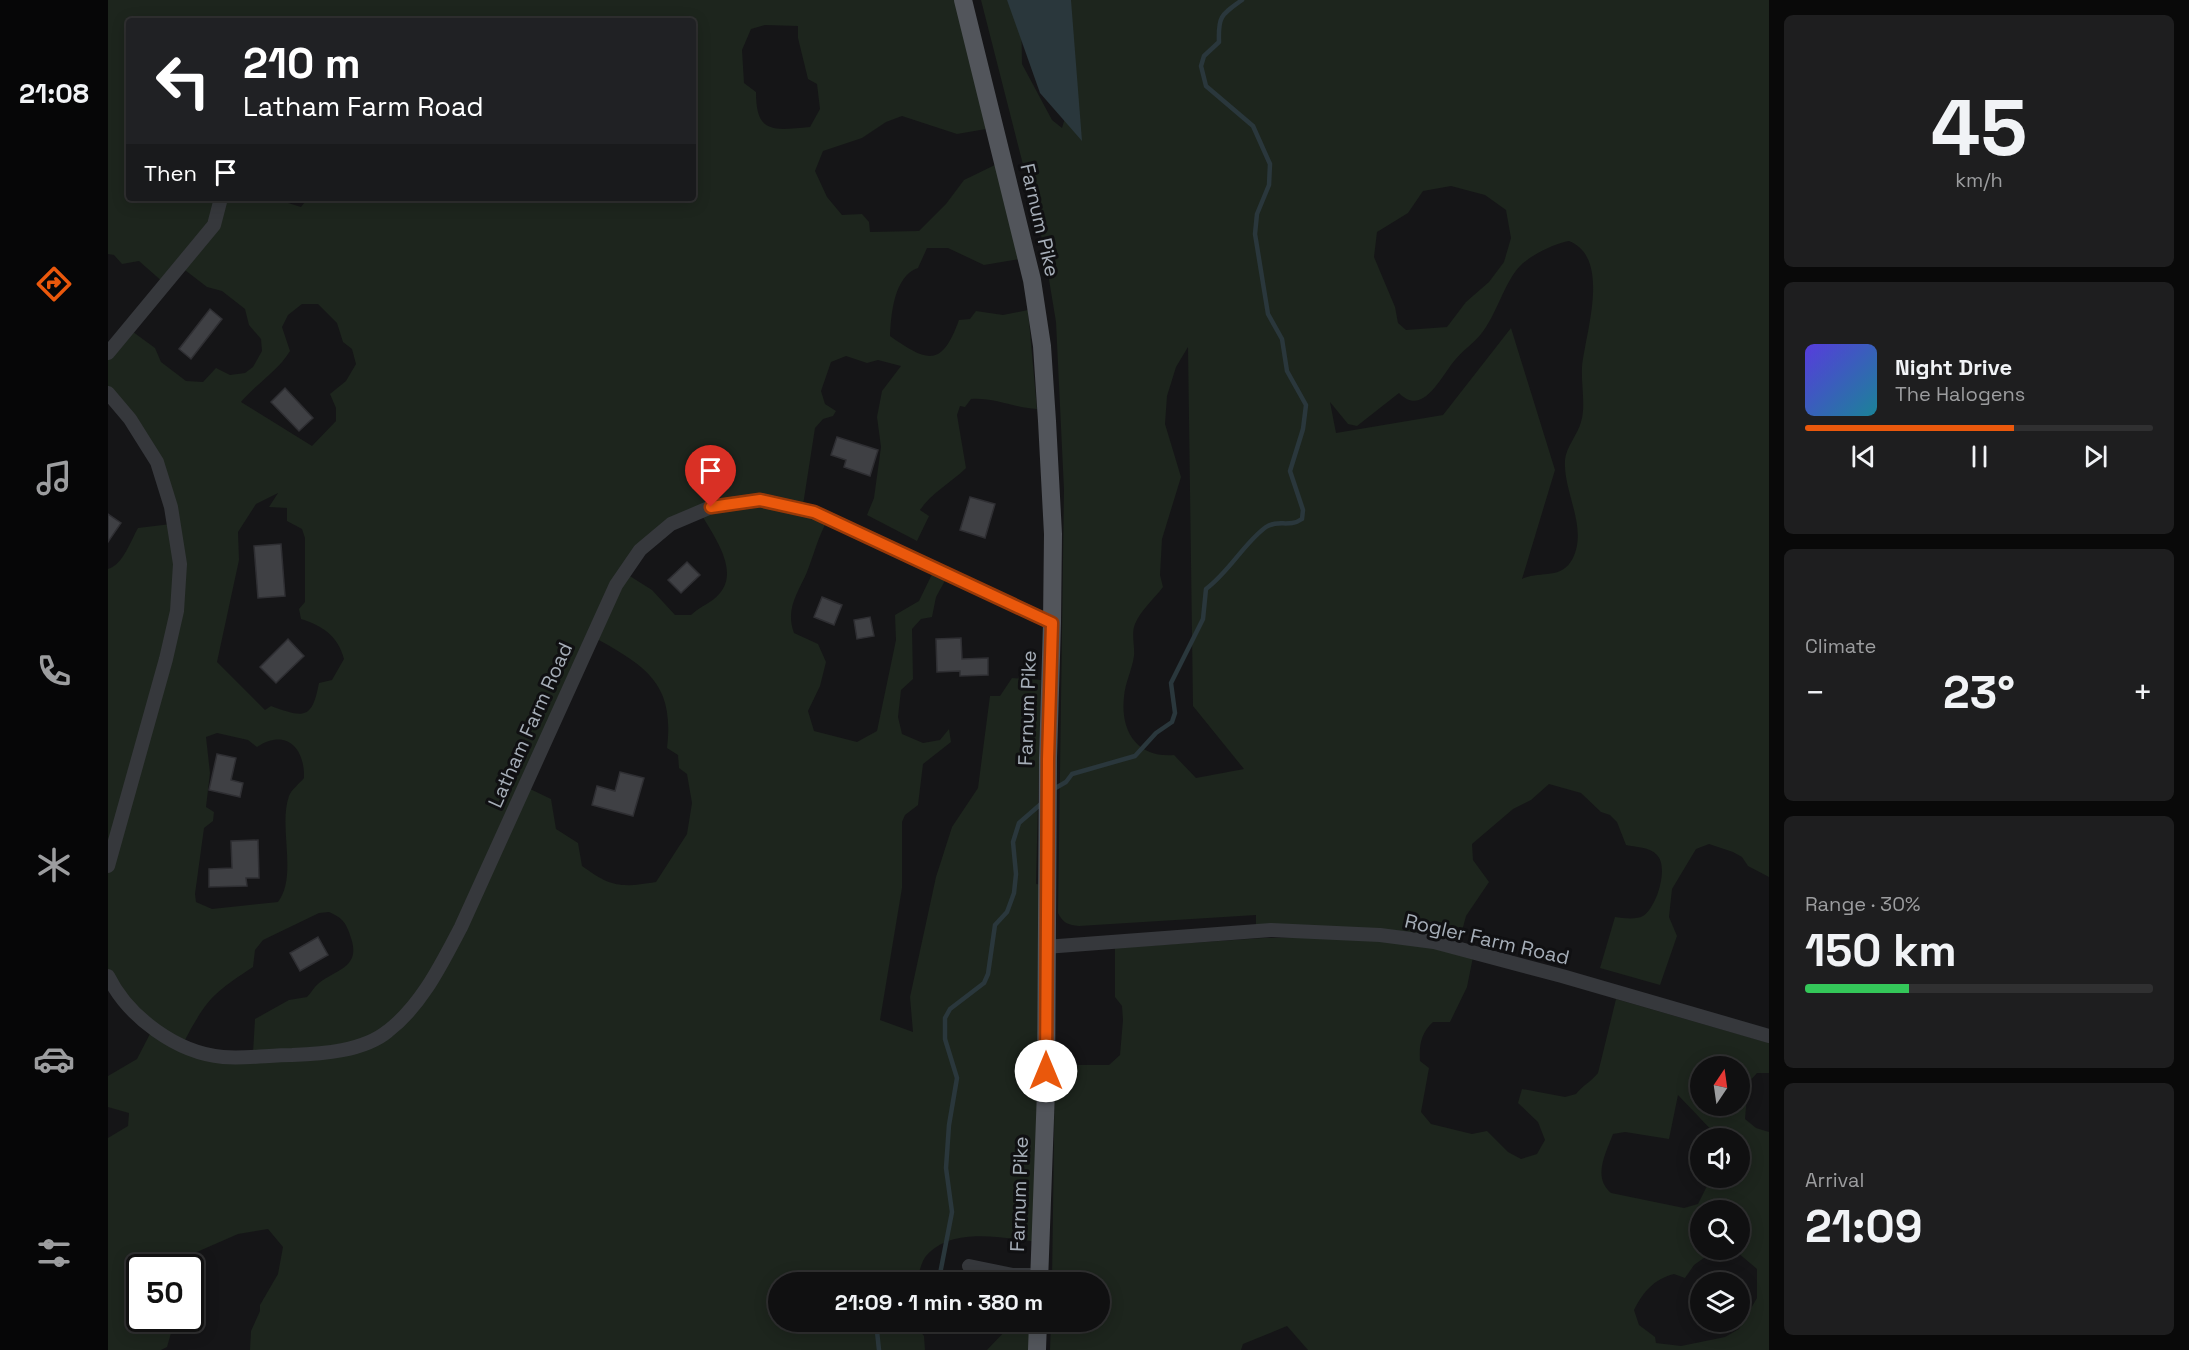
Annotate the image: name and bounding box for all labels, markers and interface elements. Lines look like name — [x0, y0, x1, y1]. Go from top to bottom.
text: 210 m — [243, 37, 361, 90]
icon: left — [144, 42, 222, 120]
text: 21:08 — [19, 76, 89, 111]
text: 45 — [1931, 78, 2027, 178]
text: Latham Farm Road — [243, 89, 484, 124]
icon: arrive — [209, 156, 242, 189]
text: Then — [144, 159, 197, 187]
street label: Farnum Pike — [1014, 161, 1066, 279]
text: km/h — [1955, 167, 2003, 193]
icon: directions — [33, 263, 75, 305]
text: Night Drive — [1895, 353, 2012, 381]
text: The Halogens — [1895, 381, 2025, 407]
icon: previous — [1847, 440, 1880, 473]
icon: pause — [1963, 440, 1996, 473]
icon: next — [2079, 440, 2112, 473]
pin — [685, 445, 736, 507]
icon: arrive — [694, 454, 727, 487]
icon: music — [33, 457, 75, 499]
text: Climate — [1805, 633, 1876, 659]
street label: Latham Farm Road — [482, 638, 578, 812]
icon: phone — [33, 650, 75, 692]
street label: Farnum Pike — [1012, 650, 1042, 766]
text: 23° — [1943, 664, 2015, 721]
text: − — [1805, 672, 1825, 714]
text: + — [2133, 672, 2153, 714]
icon: climate — [33, 844, 75, 886]
text: Range · 30% — [1805, 891, 1920, 917]
street label: Rogler Farm Road — [1402, 907, 1572, 971]
text: 150 km — [1805, 922, 1957, 979]
icon: car — [33, 1038, 75, 1080]
position arrow — [1014, 1039, 1078, 1103]
north arrow — [1690, 1056, 1750, 1116]
map controls — [1690, 1056, 1750, 1332]
button: sound — [1690, 1128, 1750, 1188]
street label: Farnum Pike — [1004, 1136, 1034, 1252]
text: Arrival — [1805, 1167, 1864, 1193]
text: 21:09 — [1805, 1198, 1922, 1255]
button: search — [1690, 1200, 1750, 1260]
icon: filters — [33, 1232, 75, 1274]
speed limit sign: 50 — [126, 1254, 204, 1332]
button: layers — [1690, 1272, 1750, 1332]
text: 21:09 · 1 min · 380 m — [835, 1288, 1043, 1316]

